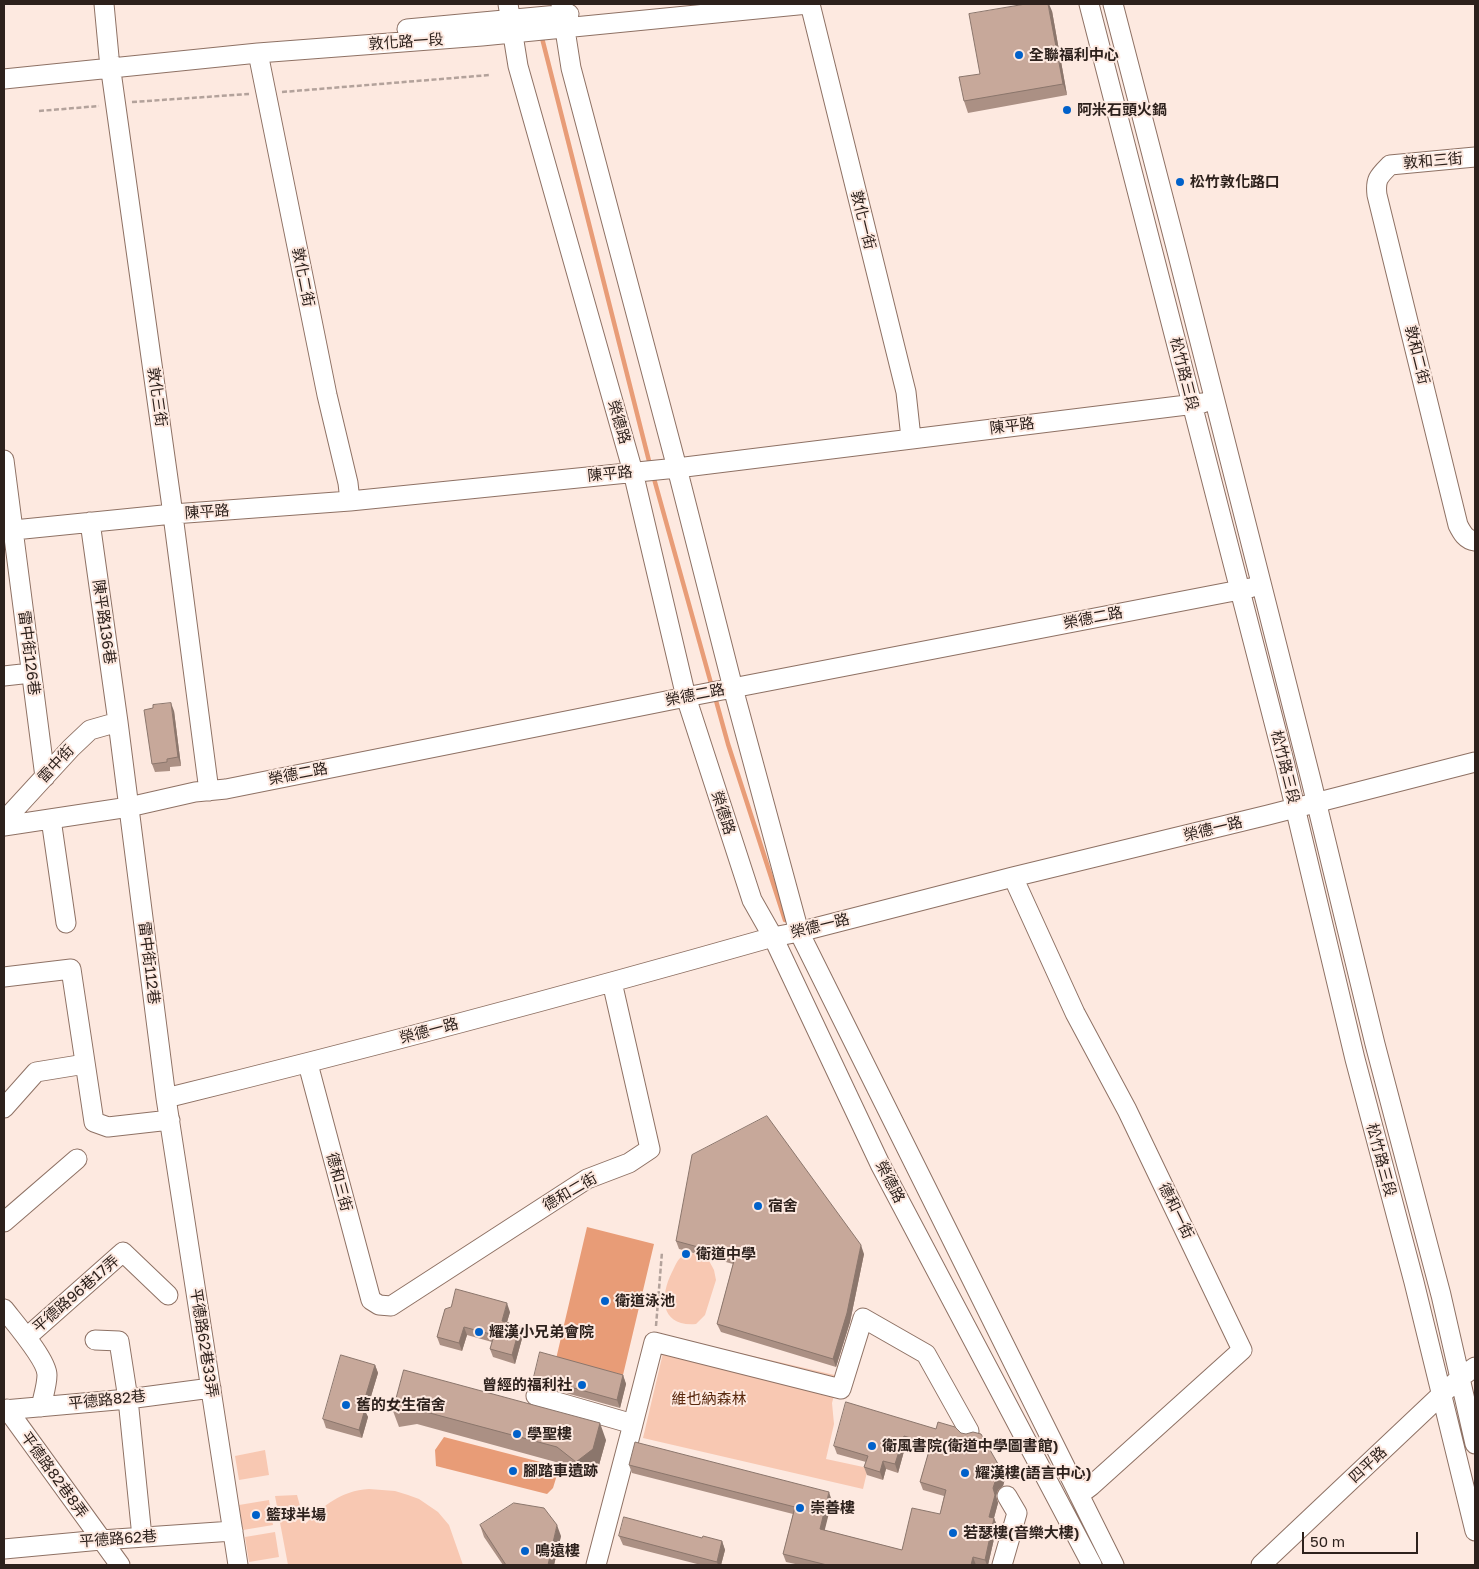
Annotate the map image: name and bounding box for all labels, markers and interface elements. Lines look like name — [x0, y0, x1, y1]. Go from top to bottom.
street label: 敦化路一段 — [368, 30, 444, 54]
place label: 全聯福利中心 — [1029, 46, 1119, 64]
marker: 全聯福利中心 — [1013, 49, 1025, 61]
place label: 阿米石頭火鍋 — [1077, 101, 1167, 119]
marker: 阿米石頭火鍋 — [1061, 104, 1073, 116]
street label: 敦和三街 — [1402, 149, 1464, 173]
place label: 松竹敦化路口 — [1190, 173, 1280, 191]
marker: 松竹敦化路口 — [1174, 176, 1186, 188]
street label: 敦化一街 — [847, 189, 879, 251]
street label: 敦化二街 — [288, 246, 318, 308]
street label: 敦和二街 — [1401, 324, 1433, 386]
street label: 松竹路三段 — [1166, 335, 1202, 413]
street label: 敦化三街 — [144, 366, 170, 428]
street label: 榮德路 — [604, 398, 634, 446]
street label: 陳平路 — [989, 414, 1035, 438]
street label: 陳平路 — [587, 463, 633, 485]
street label: 陳平路 — [184, 501, 230, 523]
street label: 陳平路136巷 — [89, 579, 119, 665]
street label: 榮德二路 — [1062, 603, 1124, 633]
street label: 雷中街126巷 — [15, 610, 43, 696]
street label: 榮德二路 — [664, 680, 726, 710]
street label: 松竹路三段 — [1267, 728, 1303, 806]
street label: 雷中街 — [34, 741, 78, 787]
street label: 榮德二路 — [267, 759, 329, 789]
street label: 榮德路 — [707, 789, 739, 837]
street label: 榮德一路 — [1182, 813, 1244, 845]
street label: 榮德一路 — [789, 910, 851, 942]
street label: 雷中街112巷 — [135, 921, 163, 1005]
street label: 榮德一路 — [398, 1015, 460, 1047]
street label: 松竹路三段 — [1363, 1121, 1399, 1199]
street label: 德和三街 — [323, 1151, 355, 1213]
street label: 榮德路 — [872, 1158, 908, 1206]
street label: 德和二街 — [540, 1169, 600, 1215]
street label: 德和一街 — [1155, 1180, 1197, 1242]
place label: 宿舍 — [768, 1197, 798, 1215]
marker: 宿舍 — [752, 1200, 764, 1212]
place label: 衛道中學 — [696, 1245, 756, 1263]
marker: 衛道中學 — [680, 1248, 692, 1260]
street label: 平德路96巷17弄 — [29, 1252, 123, 1336]
street label: 平德路62巷33弄 — [186, 1287, 222, 1399]
place label: 衛道泳池 — [615, 1292, 675, 1310]
marker: 衛道泳池 — [599, 1295, 611, 1307]
place label: 耀漢小兄弟會院 — [489, 1323, 594, 1341]
marker: 耀漢小兄弟會院 — [473, 1326, 485, 1338]
place label: 曾經的福利社 — [482, 1376, 572, 1394]
marker: 曾經的福利社 — [576, 1379, 588, 1391]
street label: 平德路82巷 — [67, 1387, 147, 1413]
park label: 維也納森林 — [672, 1390, 746, 1408]
place label: 舊的女生宿舍 — [356, 1396, 446, 1414]
marker: 舊的女生宿舍 — [340, 1399, 352, 1411]
place label: 學聖樓 — [527, 1425, 572, 1443]
street label: 平德路82巷8弄 — [17, 1428, 91, 1522]
marker: 學聖樓 — [511, 1428, 523, 1440]
place label: 衛風書院(衛道中學圖書館) — [882, 1437, 1058, 1455]
marker: 衛風書院(衛道中學圖書館) — [866, 1440, 878, 1452]
street label: 四平路 — [1345, 1443, 1391, 1487]
place label: 腳踏車遺跡 — [523, 1462, 598, 1480]
place label: 耀漢樓(語言中心) — [975, 1464, 1091, 1482]
marker: 腳踏車遺跡 — [507, 1465, 519, 1477]
marker: 耀漢樓(語言中心) — [959, 1467, 971, 1479]
place label: 崇善樓 — [810, 1499, 855, 1517]
marker: 崇善樓 — [794, 1502, 806, 1514]
place label: 籃球半場 — [266, 1506, 326, 1524]
marker: 籃球半場 — [250, 1509, 262, 1521]
scale bar — [1304, 1522, 1420, 1554]
place label: 若瑟樓(音樂大樓) — [963, 1524, 1079, 1542]
street label: 平德路62巷 — [79, 1527, 157, 1551]
marker: 若瑟樓(音樂大樓) — [947, 1527, 959, 1539]
text: 50 m — [1310, 1532, 1345, 1550]
place label: 鳴遠樓 — [535, 1542, 580, 1560]
marker: 鳴遠樓 — [519, 1545, 531, 1557]

